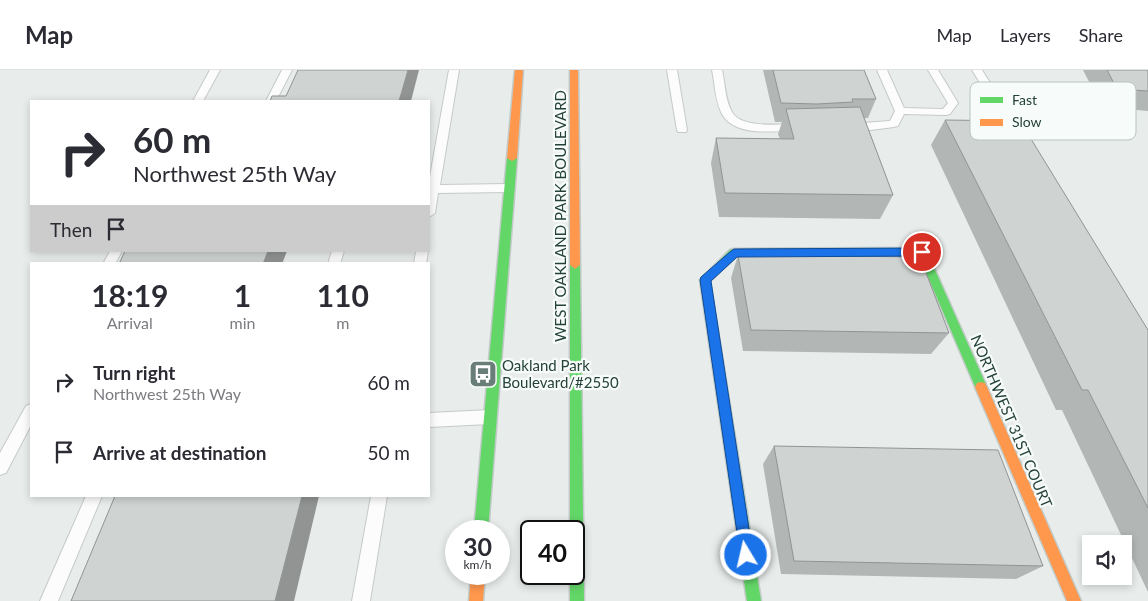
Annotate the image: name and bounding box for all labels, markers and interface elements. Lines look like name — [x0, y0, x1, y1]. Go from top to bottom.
text: Map — [25, 20, 73, 49]
text: Map — [936, 24, 972, 46]
text: Layers — [1000, 24, 1051, 46]
text: Share — [1079, 24, 1123, 46]
legend — [970, 82, 1136, 140]
street label: WEST OAKLAND PARK BOULEVARD — [551, 90, 569, 342]
text: Fast — [1012, 91, 1037, 108]
text: Slow — [1012, 113, 1042, 130]
text: 60 m — [133, 118, 211, 160]
icon: right — [50, 120, 115, 185]
text: Northwest 25th Way — [133, 160, 336, 187]
icon: arrive — [102, 215, 130, 243]
text: Then — [50, 218, 92, 241]
pin — [901, 231, 943, 273]
icon: arrive — [908, 238, 936, 266]
text: 18:19 — [91, 277, 168, 313]
text: 1 — [234, 277, 251, 313]
text: 110 — [317, 277, 369, 313]
text: Arrival — [107, 313, 153, 332]
text: min — [230, 313, 256, 332]
text: m — [336, 313, 349, 332]
street label: NORTHWEST 31ST COURT — [967, 332, 1057, 510]
place label: Oakland Park Boulevard/#2550 — [502, 356, 619, 391]
bus stop icon: Oakland Park Boulevard/#2550 — [468, 359, 498, 389]
text: Turn right — [93, 361, 175, 384]
icon: right — [50, 368, 78, 396]
text: 60 m — [367, 371, 410, 394]
text: Northwest 25th Way — [93, 384, 241, 403]
icon: arrive — [50, 438, 78, 466]
text: Arrive at destination — [93, 441, 266, 464]
text: 50 m — [367, 441, 410, 464]
speed limit sign: 40 — [520, 520, 585, 585]
position arrow — [719, 528, 771, 580]
text: 30 — [463, 531, 492, 561]
map controls — [1082, 535, 1132, 585]
button: sound — [1082, 535, 1132, 585]
text: km/h — [463, 557, 492, 572]

